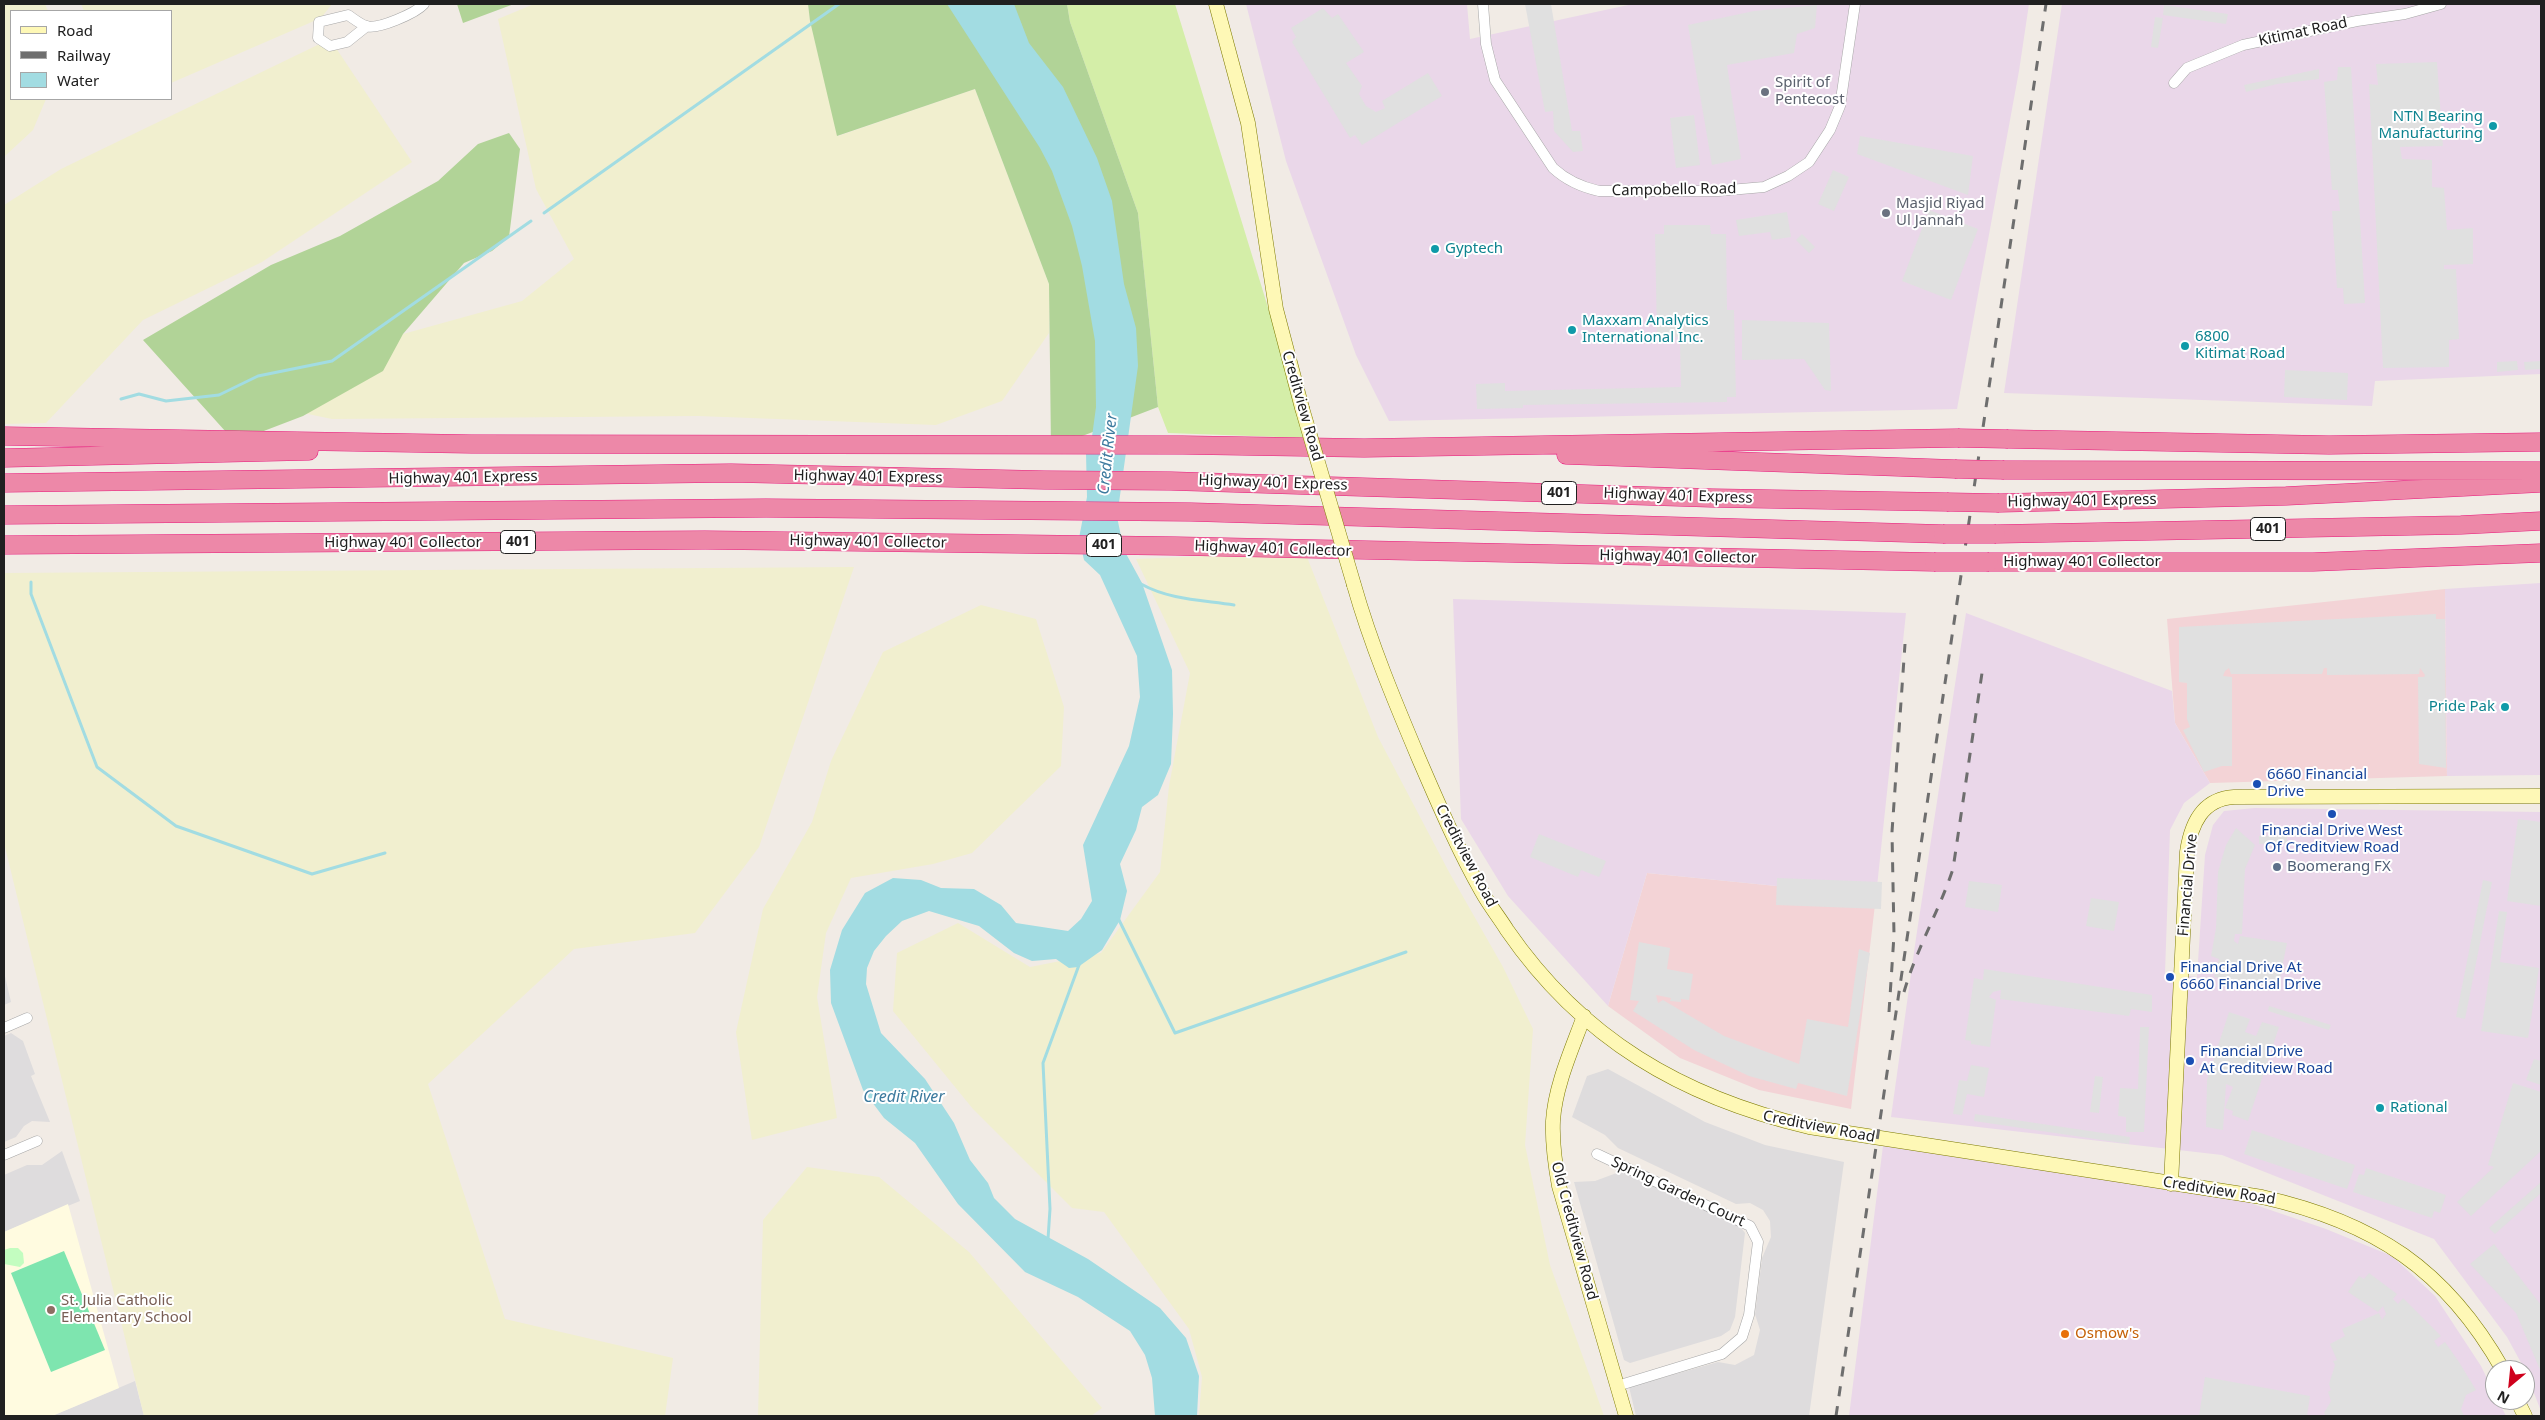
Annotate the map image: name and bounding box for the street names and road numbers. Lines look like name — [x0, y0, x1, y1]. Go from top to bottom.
street label: Kitimat Road — [2257, 14, 2349, 50]
street label: Campobello Road — [1612, 180, 1736, 200]
street label: Creditview Road — [1278, 349, 1326, 463]
street label: Highway 401 Express — [793, 467, 943, 487]
street label: Highway 401 Express — [388, 468, 538, 488]
street label: Highway 401 Express — [1198, 471, 1348, 495]
road number: 401 — [1542, 482, 1576, 504]
street label: Highway 401 Express — [1603, 484, 1753, 508]
street label: Highway 401 Express — [2007, 491, 2157, 511]
road number: 401 — [2250, 518, 2286, 540]
road number: 401 — [500, 530, 536, 554]
street label: Highway 401 Collector — [789, 532, 947, 552]
street label: Highway 401 Collector — [324, 534, 482, 552]
road number: 401 — [1086, 534, 1122, 556]
street label: Highway 401 Collector — [1194, 537, 1352, 561]
street label: Highway 401 Collector — [1599, 547, 1757, 567]
street label: Highway 401 Collector — [2003, 553, 2161, 571]
street label: Creditview Road — [1431, 802, 1501, 910]
street label: Financial Drive — [2175, 833, 2201, 937]
street label: Creditview Road — [1761, 1107, 1877, 1147]
street label: Spring Garden Court — [1608, 1153, 1748, 1231]
street label: Old Creditview Road — [1547, 1160, 1601, 1302]
street label: Creditview Road — [2161, 1173, 2277, 1209]

